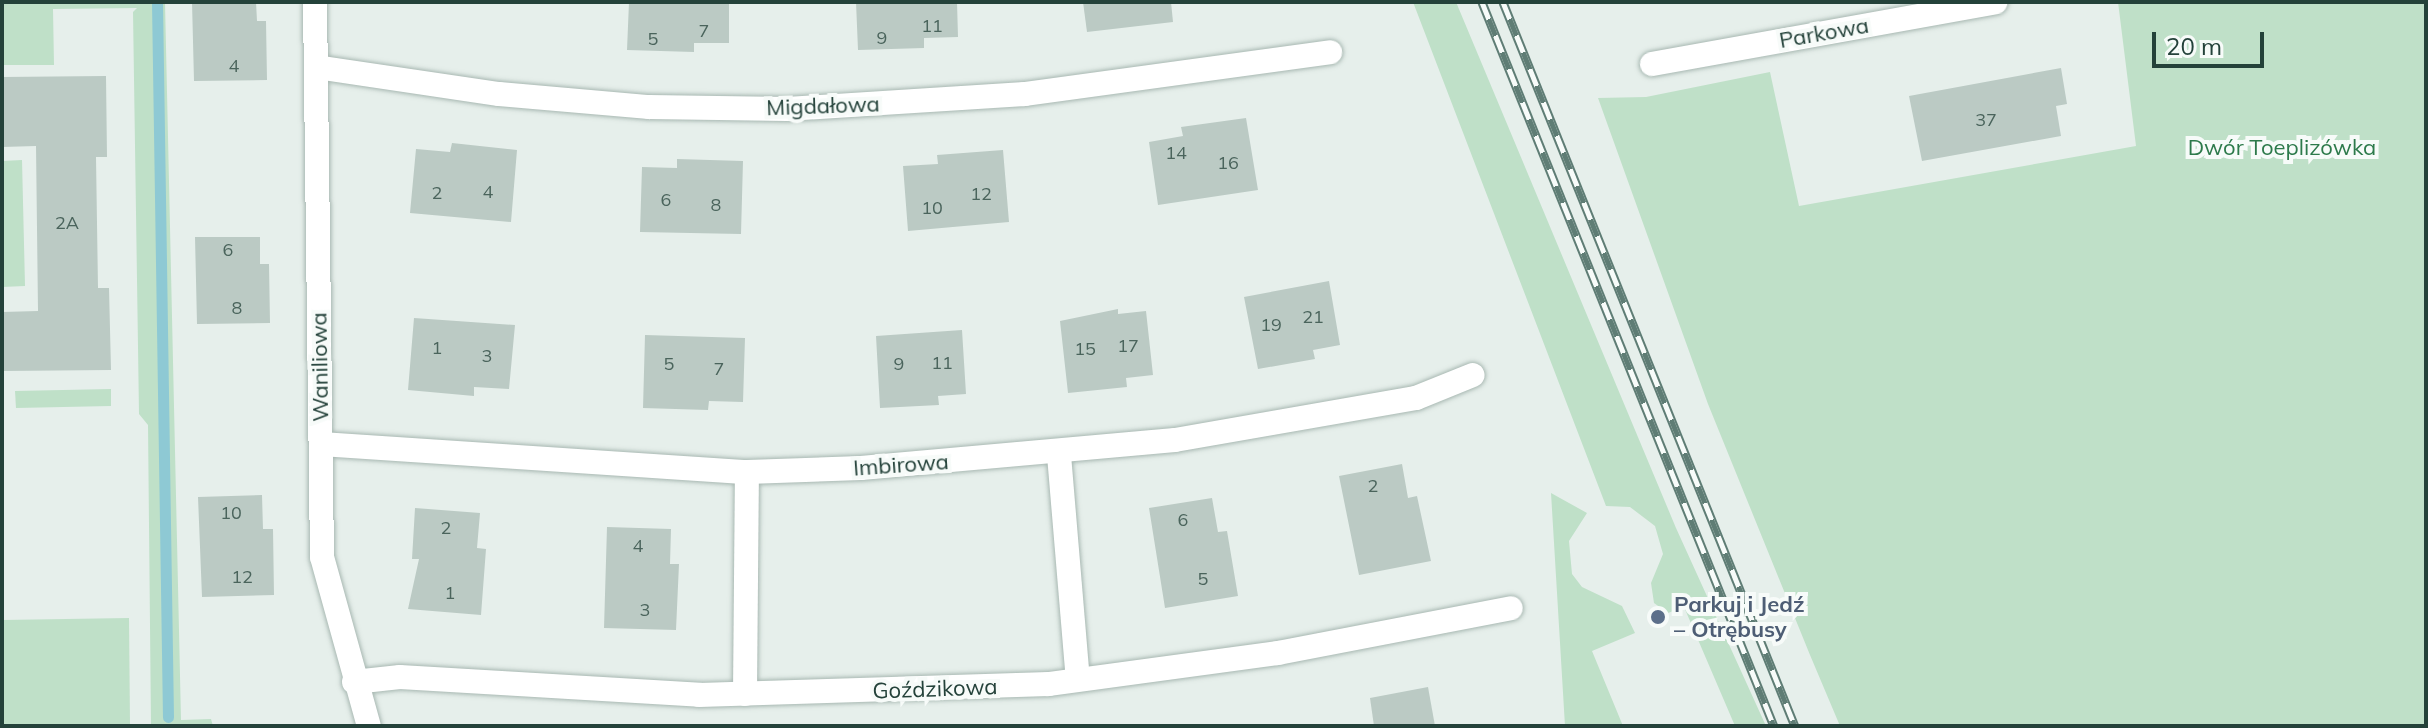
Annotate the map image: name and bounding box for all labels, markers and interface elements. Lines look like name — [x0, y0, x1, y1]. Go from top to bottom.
street label: Parkowa — [1777, 12, 1871, 54]
house number: 11 — [921, 15, 943, 37]
scale bar — [2156, 16, 2268, 66]
house number: 7 — [699, 20, 709, 42]
house number: 9 — [877, 27, 887, 49]
house number: 5 — [648, 28, 658, 50]
text: 20 m — [2166, 31, 2222, 61]
house number: 4 — [229, 55, 239, 77]
street label: Migdałowa — [766, 91, 880, 121]
house number: 37 — [1975, 109, 1997, 131]
park label: Dwór Toeplizówka — [2188, 135, 2376, 161]
house number: 14 — [1165, 142, 1187, 164]
house number: 16 — [1217, 152, 1239, 174]
house number: 4 — [483, 181, 493, 203]
house number: 2 — [432, 182, 442, 204]
house number: 12 — [970, 183, 992, 205]
house number: 6 — [661, 189, 671, 211]
house number: 8 — [711, 194, 721, 216]
house number: 10 — [921, 197, 943, 219]
house number: 2A — [55, 212, 79, 234]
house number: 6 — [223, 239, 233, 261]
house number: 8 — [232, 297, 242, 319]
house number: 21 — [1302, 306, 1324, 328]
street label: Waniliowa — [306, 312, 334, 422]
house number: 19 — [1260, 314, 1282, 336]
house number: 17 — [1117, 335, 1139, 357]
house number: 1 — [432, 337, 442, 359]
house number: 15 — [1074, 338, 1096, 360]
house number: 3 — [482, 345, 492, 367]
house number: 11 — [931, 352, 953, 374]
house number: 5 — [664, 353, 674, 375]
house number: 9 — [894, 353, 904, 375]
house number: 7 — [714, 358, 724, 380]
street label: Imbirowa — [852, 448, 950, 482]
house number: 2 — [1368, 475, 1378, 497]
house number: 10 — [220, 502, 242, 524]
house number: 6 — [1178, 509, 1188, 531]
house number: 2 — [441, 517, 451, 539]
house number: 4 — [633, 535, 643, 557]
house number: 12 — [231, 566, 253, 588]
house number: 5 — [1198, 568, 1208, 590]
house number: 1 — [445, 582, 455, 604]
place label: Parkuj i Jedź – Otrębusy — [1674, 591, 1804, 642]
house number: 3 — [640, 599, 650, 621]
marker: Parkuj i Jedź – Otrębusy — [1649, 608, 1667, 626]
street label: Goździkowa — [872, 674, 998, 704]

